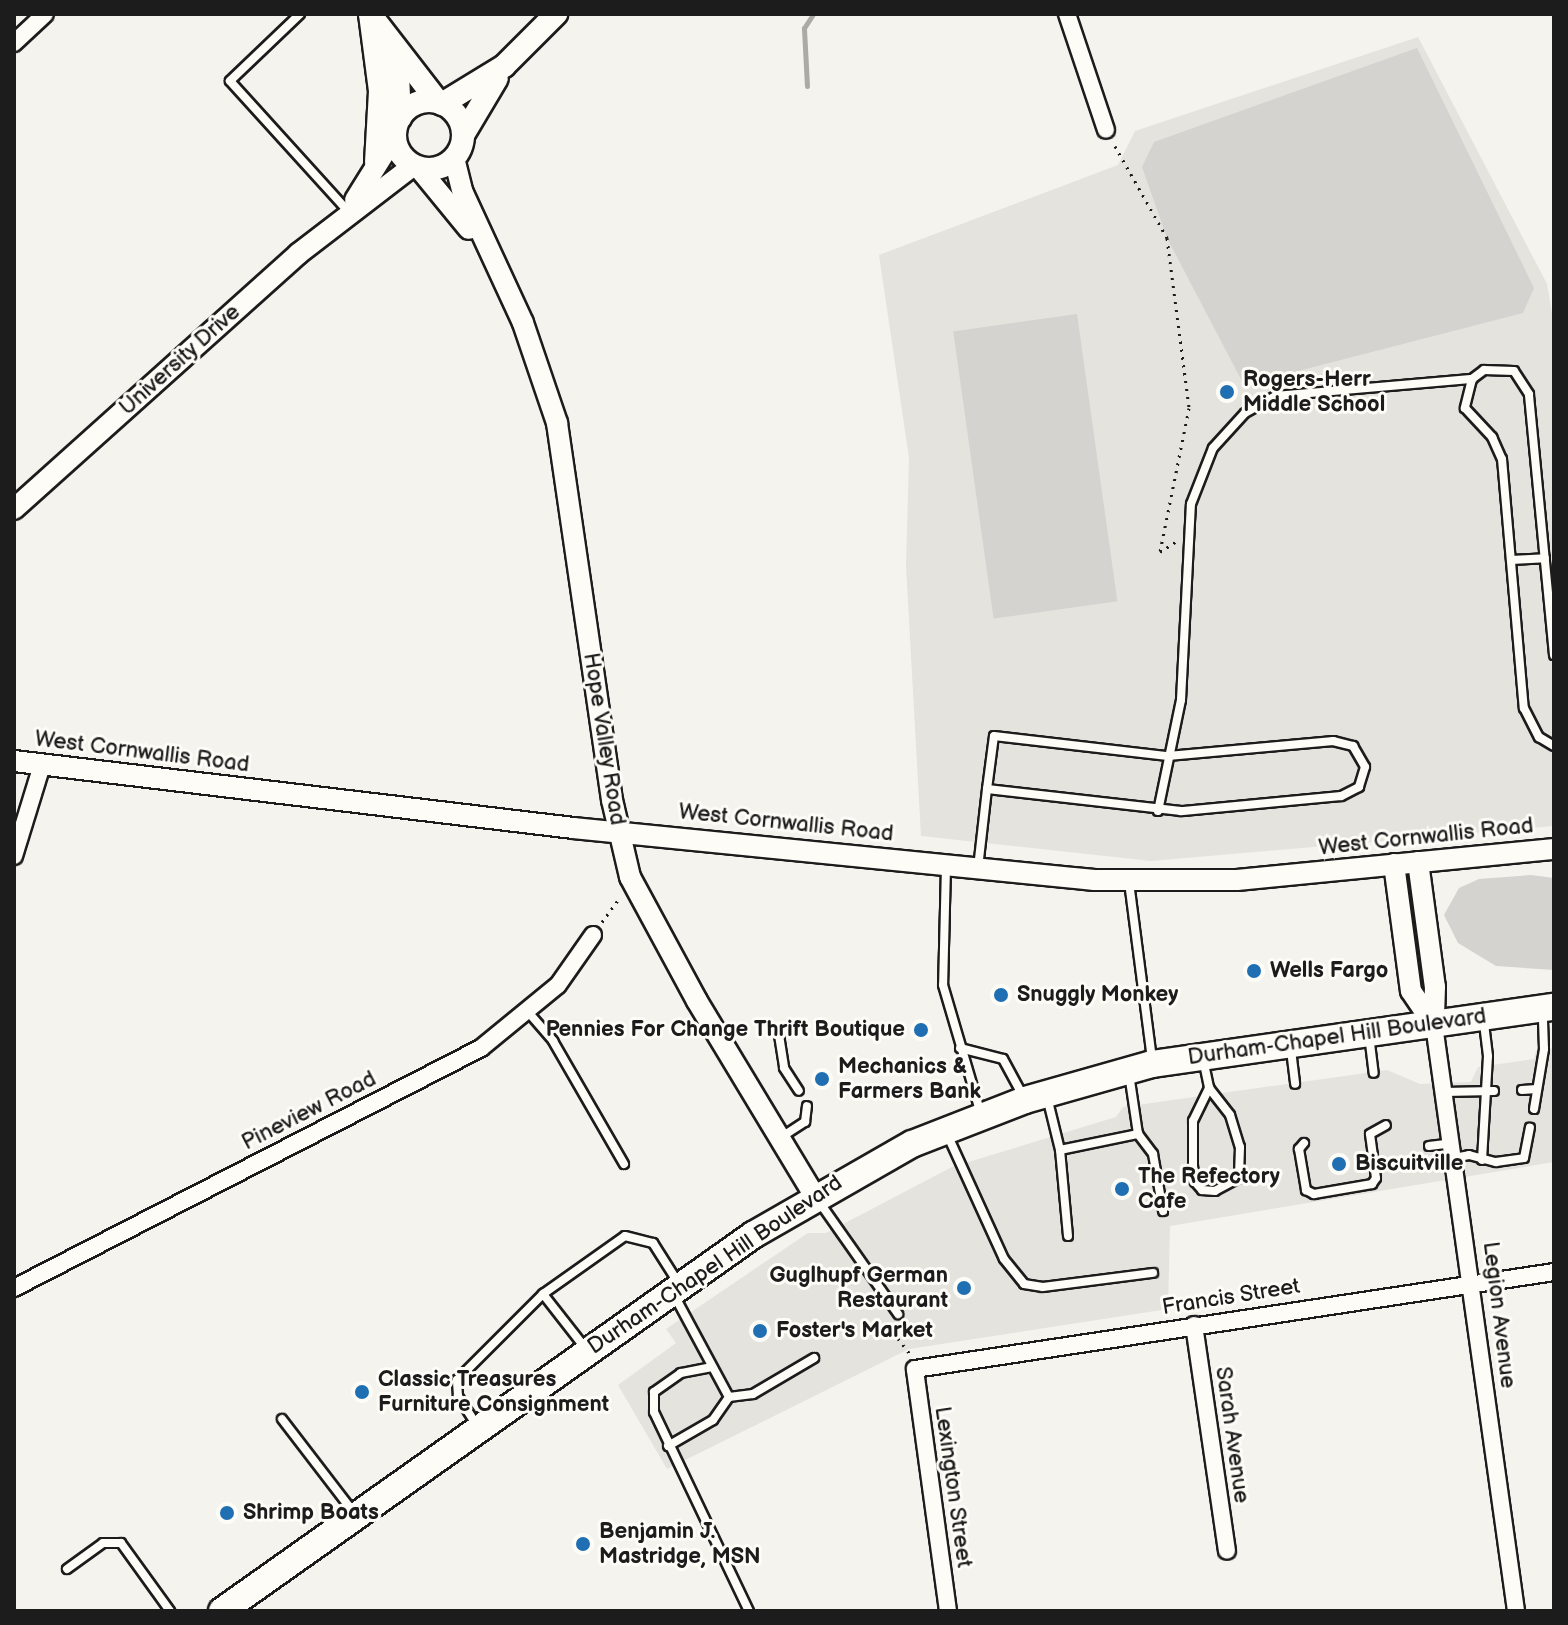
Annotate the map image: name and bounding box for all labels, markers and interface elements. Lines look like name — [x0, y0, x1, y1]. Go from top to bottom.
street label: University Drive — [114, 298, 246, 422]
place label: Rogers-Herr Middle School — [1243, 366, 1385, 418]
marker: Rogers-Herr Middle School — [1218, 383, 1236, 401]
street label: Hope Valley Road — [577, 650, 631, 828]
street label: West Cornwallis Road — [33, 726, 251, 778]
street label: West Cornwallis Road — [677, 799, 895, 847]
street label: West Cornwallis Road — [1317, 813, 1535, 861]
place label: Wells Fargo — [1270, 958, 1388, 984]
marker: Wells Fargo — [1245, 962, 1263, 980]
place label: Snuggly Monkey — [1017, 982, 1179, 1008]
marker: Snuggly Monkey — [992, 986, 1010, 1004]
street label: Durham-Chapel Hill Boulevard — [1186, 1003, 1488, 1071]
place label: Pennies For Change Thrift Boutique — [546, 1017, 905, 1043]
marker: Pennies For Change Thrift Boutique — [912, 1021, 930, 1039]
place label: Mechanics & Farmers Bank — [838, 1053, 981, 1104]
street label: Pineview Road — [238, 1066, 380, 1156]
marker: Mechanics & Farmers Bank — [813, 1070, 831, 1088]
place label: Biscuitville — [1355, 1151, 1463, 1177]
marker: Biscuitville — [1330, 1155, 1348, 1173]
place label: The Refectory Cafe — [1138, 1163, 1280, 1214]
street label: Durham-Chapel Hill Boulevard — [583, 1170, 847, 1360]
marker: The Refectory Cafe — [1113, 1180, 1131, 1198]
street label: Legion Avenue — [1477, 1240, 1521, 1390]
place label: Guglhupf German Restaurant — [769, 1262, 948, 1314]
street label: Francis Street — [1160, 1273, 1302, 1321]
marker: Guglhupf German Restaurant — [955, 1279, 973, 1297]
place label: Foster's Market — [776, 1318, 933, 1344]
marker: Foster's Market — [751, 1322, 769, 1340]
street label: Sarah Avenue — [1209, 1365, 1255, 1505]
place label: Classic Treasures Furniture Consignment — [378, 1366, 609, 1418]
marker: Classic Treasures Furniture Consignment — [353, 1383, 371, 1401]
street label: Lexington Street — [929, 1405, 977, 1569]
place label: Shrimp Boats — [243, 1500, 379, 1526]
marker: Shrimp Boats — [218, 1504, 236, 1522]
place label: Benjamin J. Mastridge, MSN — [599, 1518, 761, 1570]
marker: Benjamin J. Mastridge, MSN — [574, 1535, 592, 1553]

